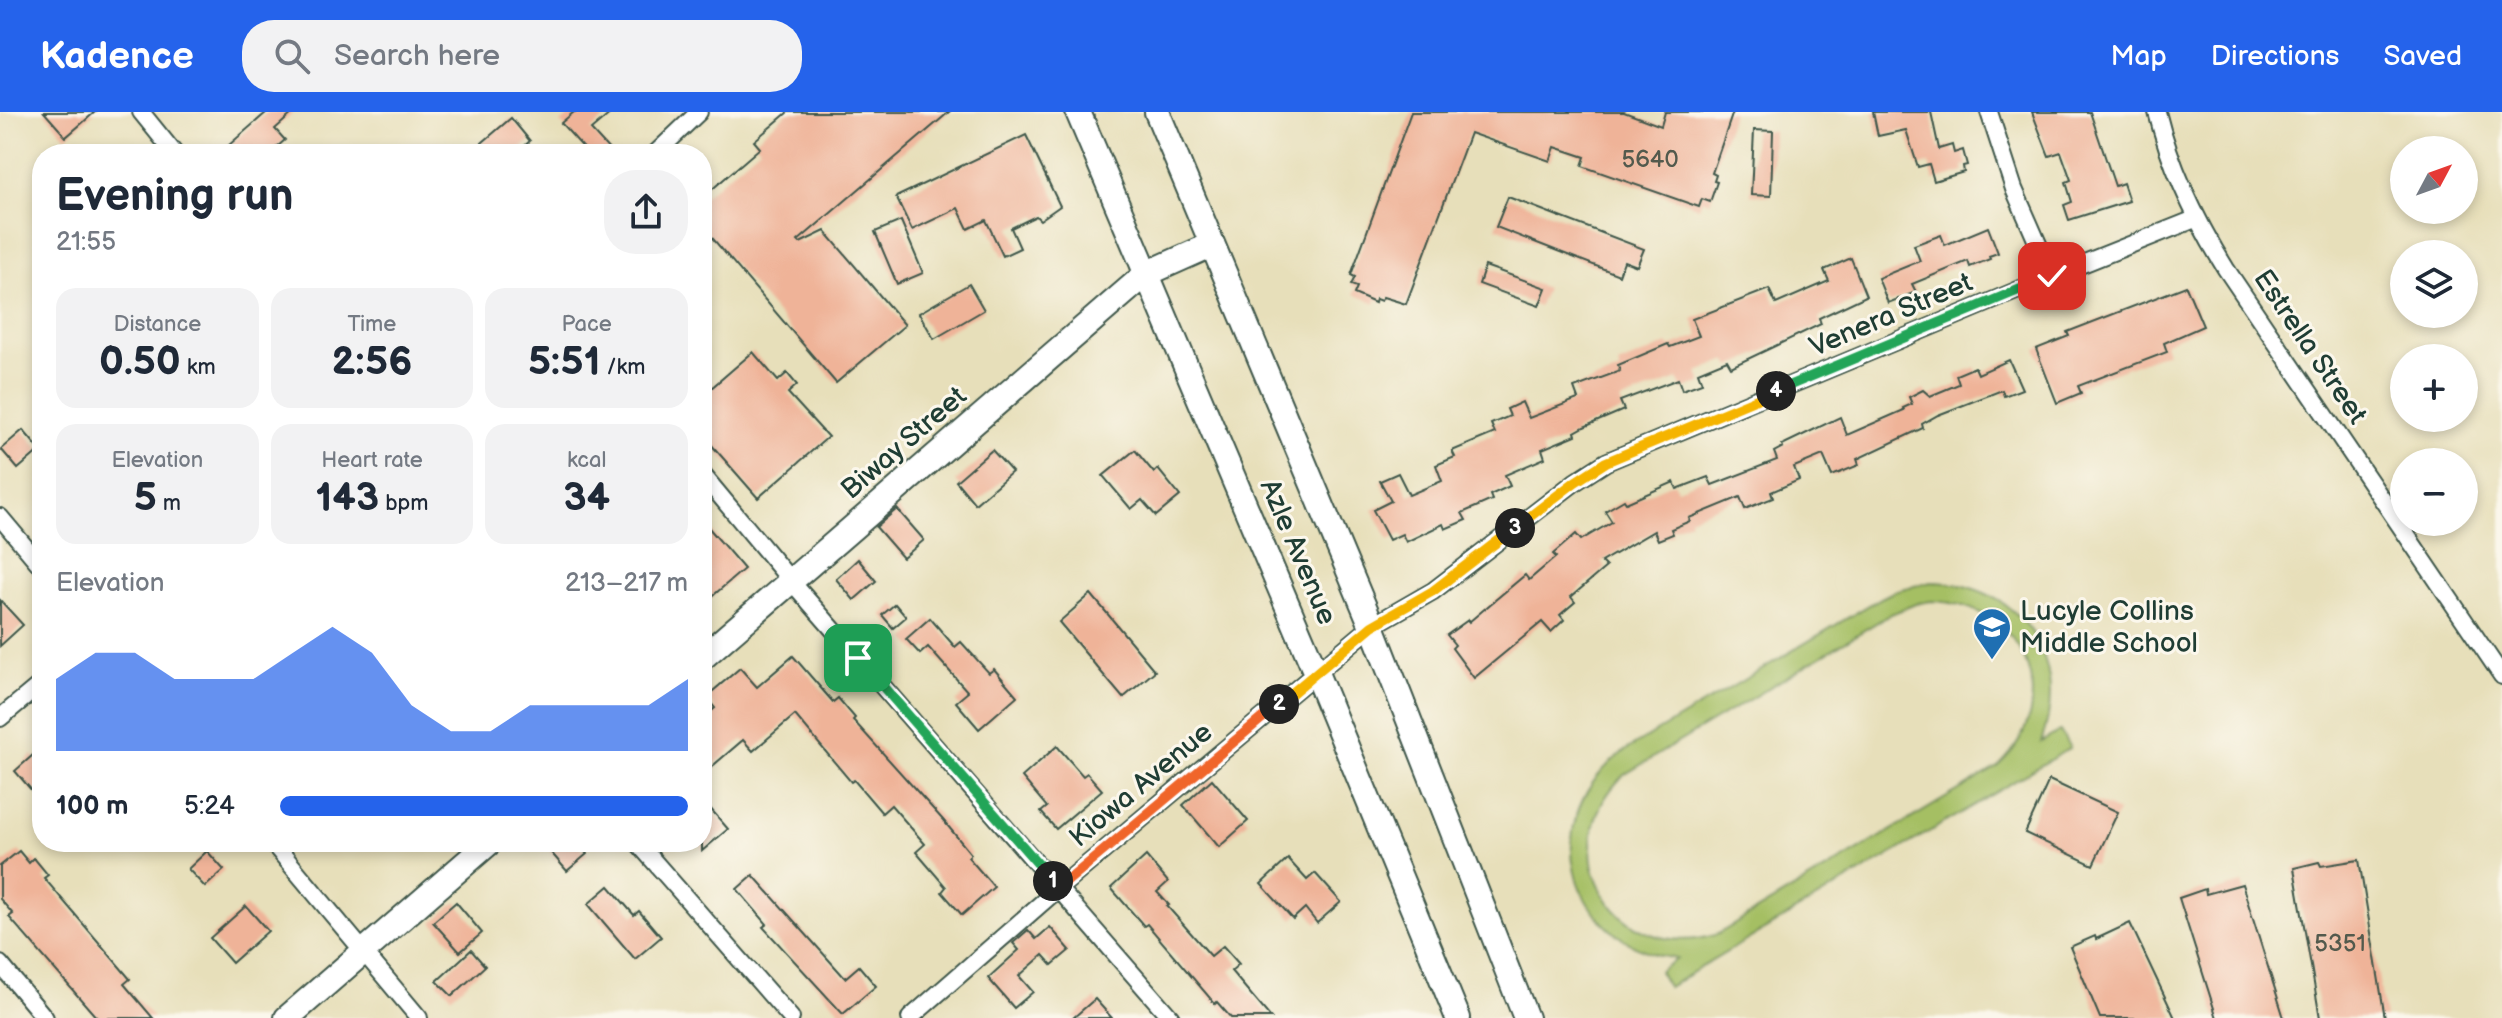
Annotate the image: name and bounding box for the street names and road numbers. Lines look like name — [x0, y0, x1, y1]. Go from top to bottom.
street label: Estrella Street — [2246, 264, 2374, 431]
street label: Venera Street — [1805, 266, 1978, 364]
street label: Biway Street — [835, 379, 974, 506]
street label: Azle Avenue — [1253, 474, 1343, 630]
street label: Kiowa Avenue — [1063, 716, 1219, 854]

